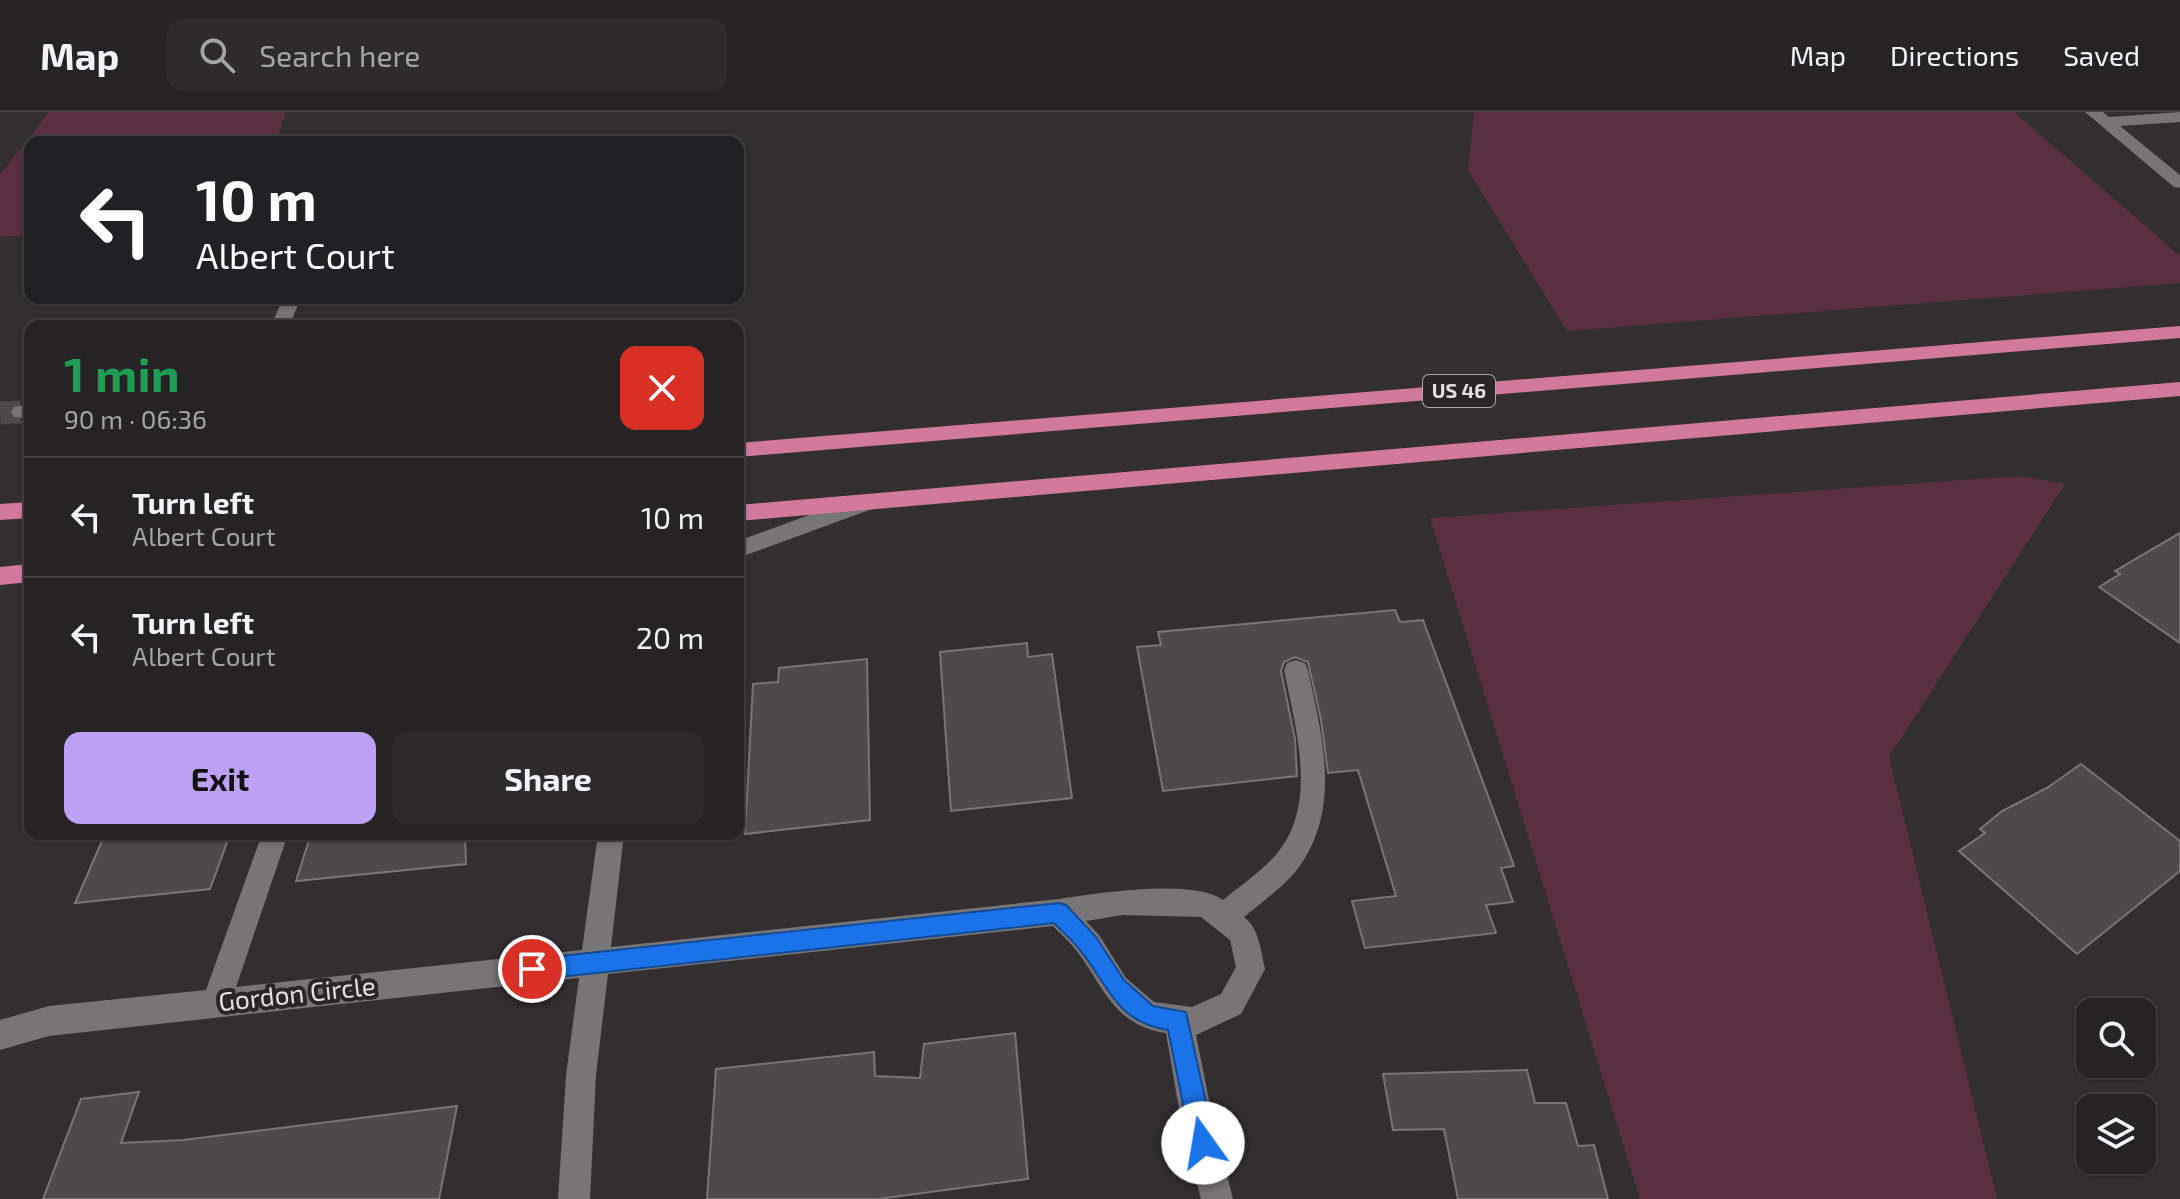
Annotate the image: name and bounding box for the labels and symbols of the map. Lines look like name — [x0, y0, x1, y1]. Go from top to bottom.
road number: US 46 — [1423, 375, 1495, 407]
pin — [498, 935, 566, 1003]
street label: Gordon Circle — [217, 969, 377, 1016]
position arrow — [1161, 1101, 1245, 1185]

